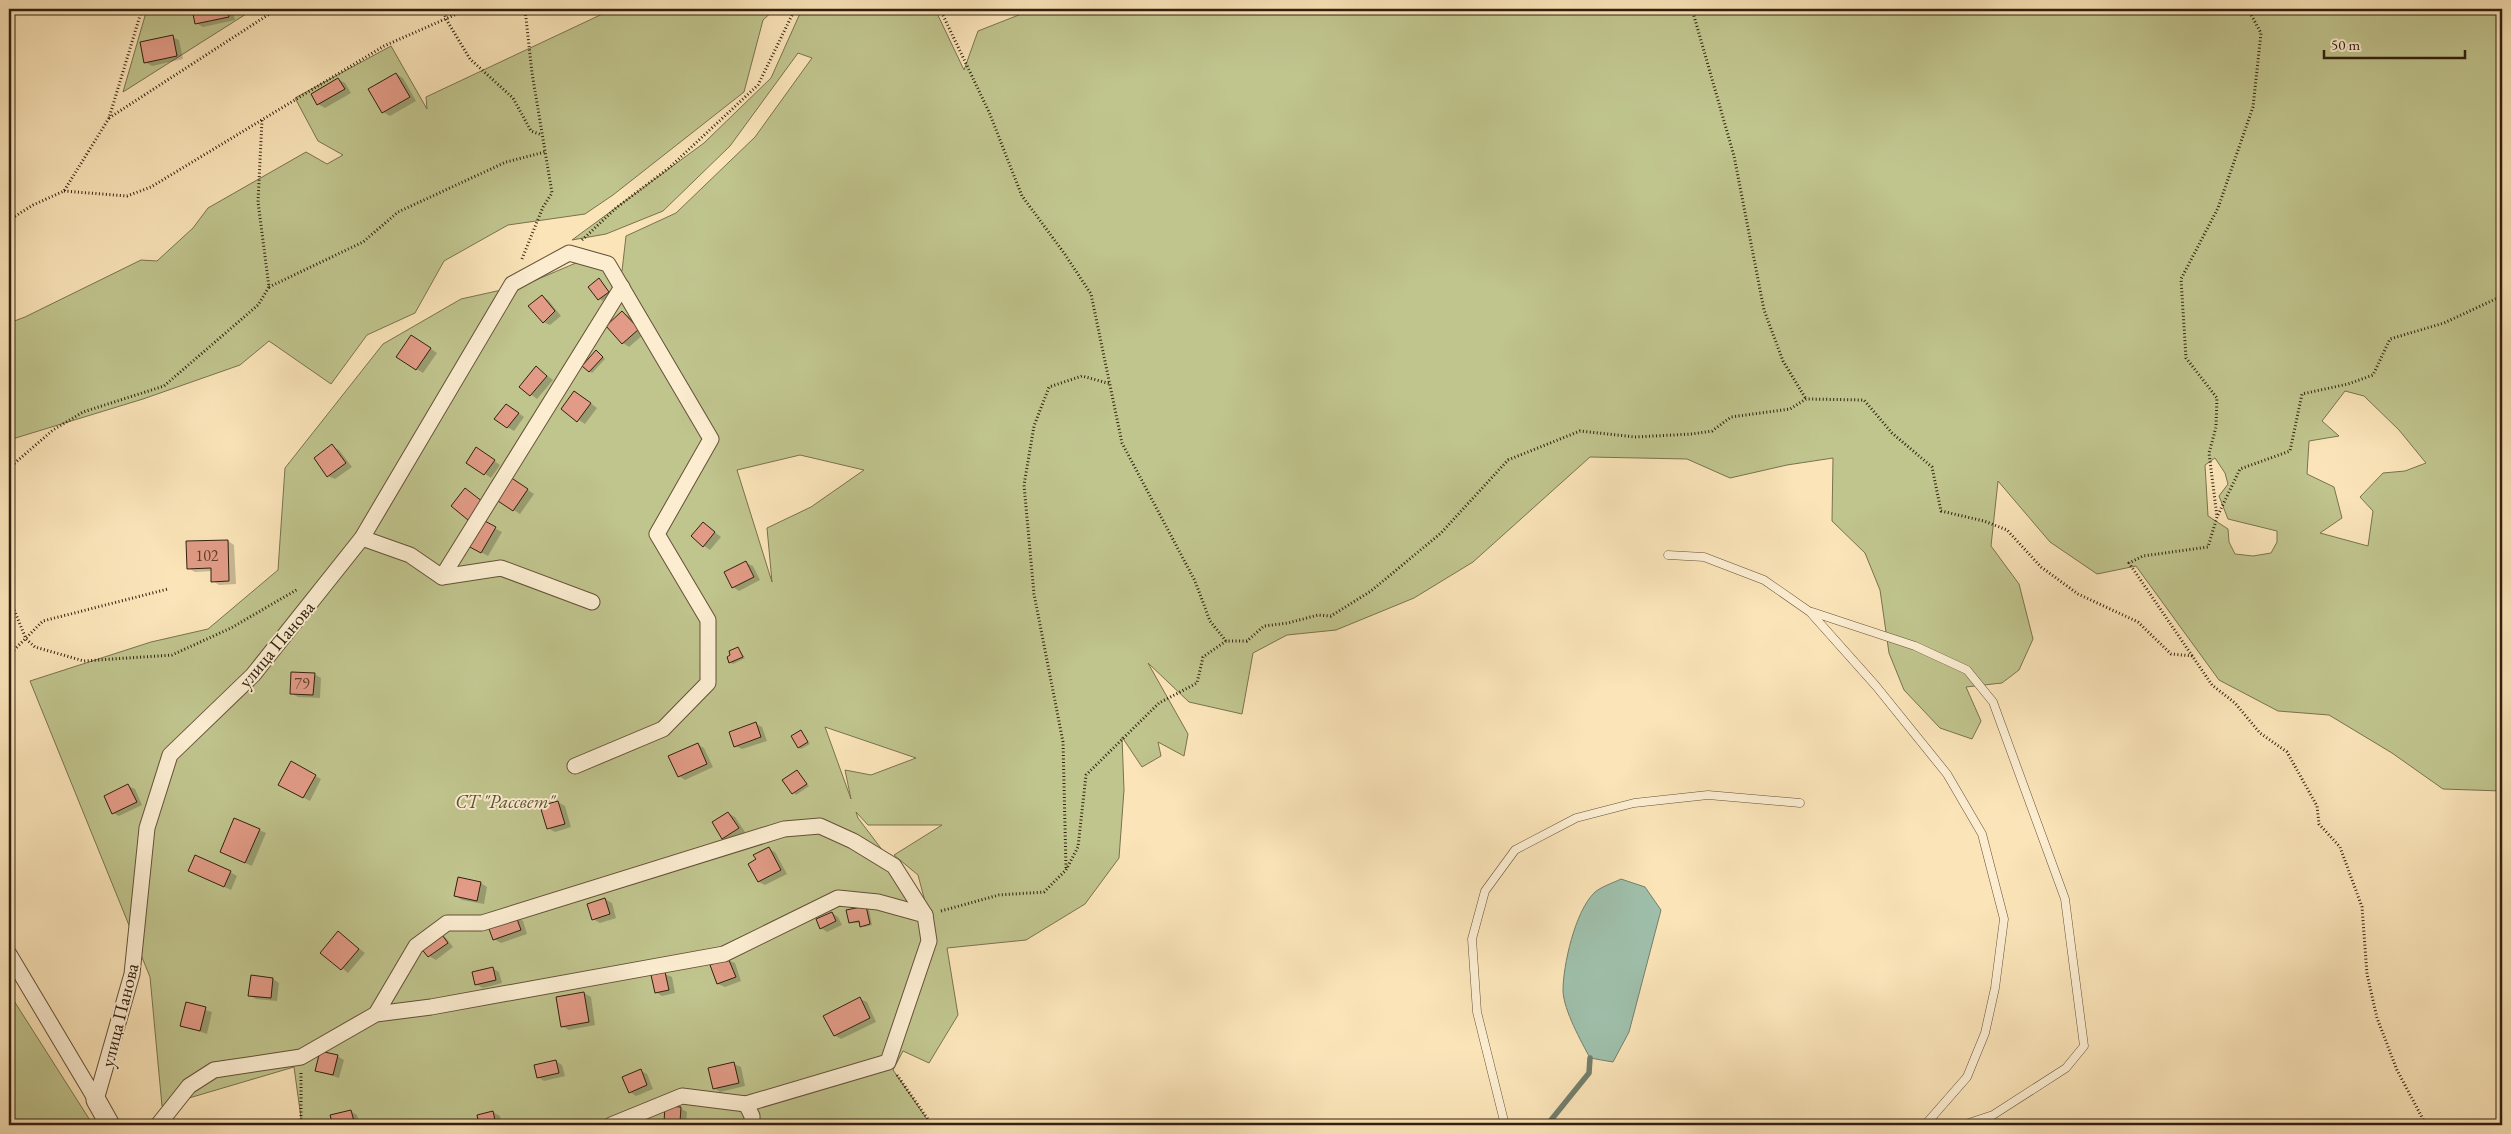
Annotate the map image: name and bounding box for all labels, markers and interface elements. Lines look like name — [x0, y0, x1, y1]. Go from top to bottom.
scale bar — [2324, 28, 2465, 60]
text: 50 m — [2331, 35, 2360, 54]
house number: 102 — [195, 545, 219, 566]
street label: улица Панова — [233, 595, 320, 693]
house number: 79 — [294, 673, 310, 694]
park label: СТ "Рассвет" — [455, 789, 557, 814]
street label: улица Панова — [94, 960, 145, 1070]

